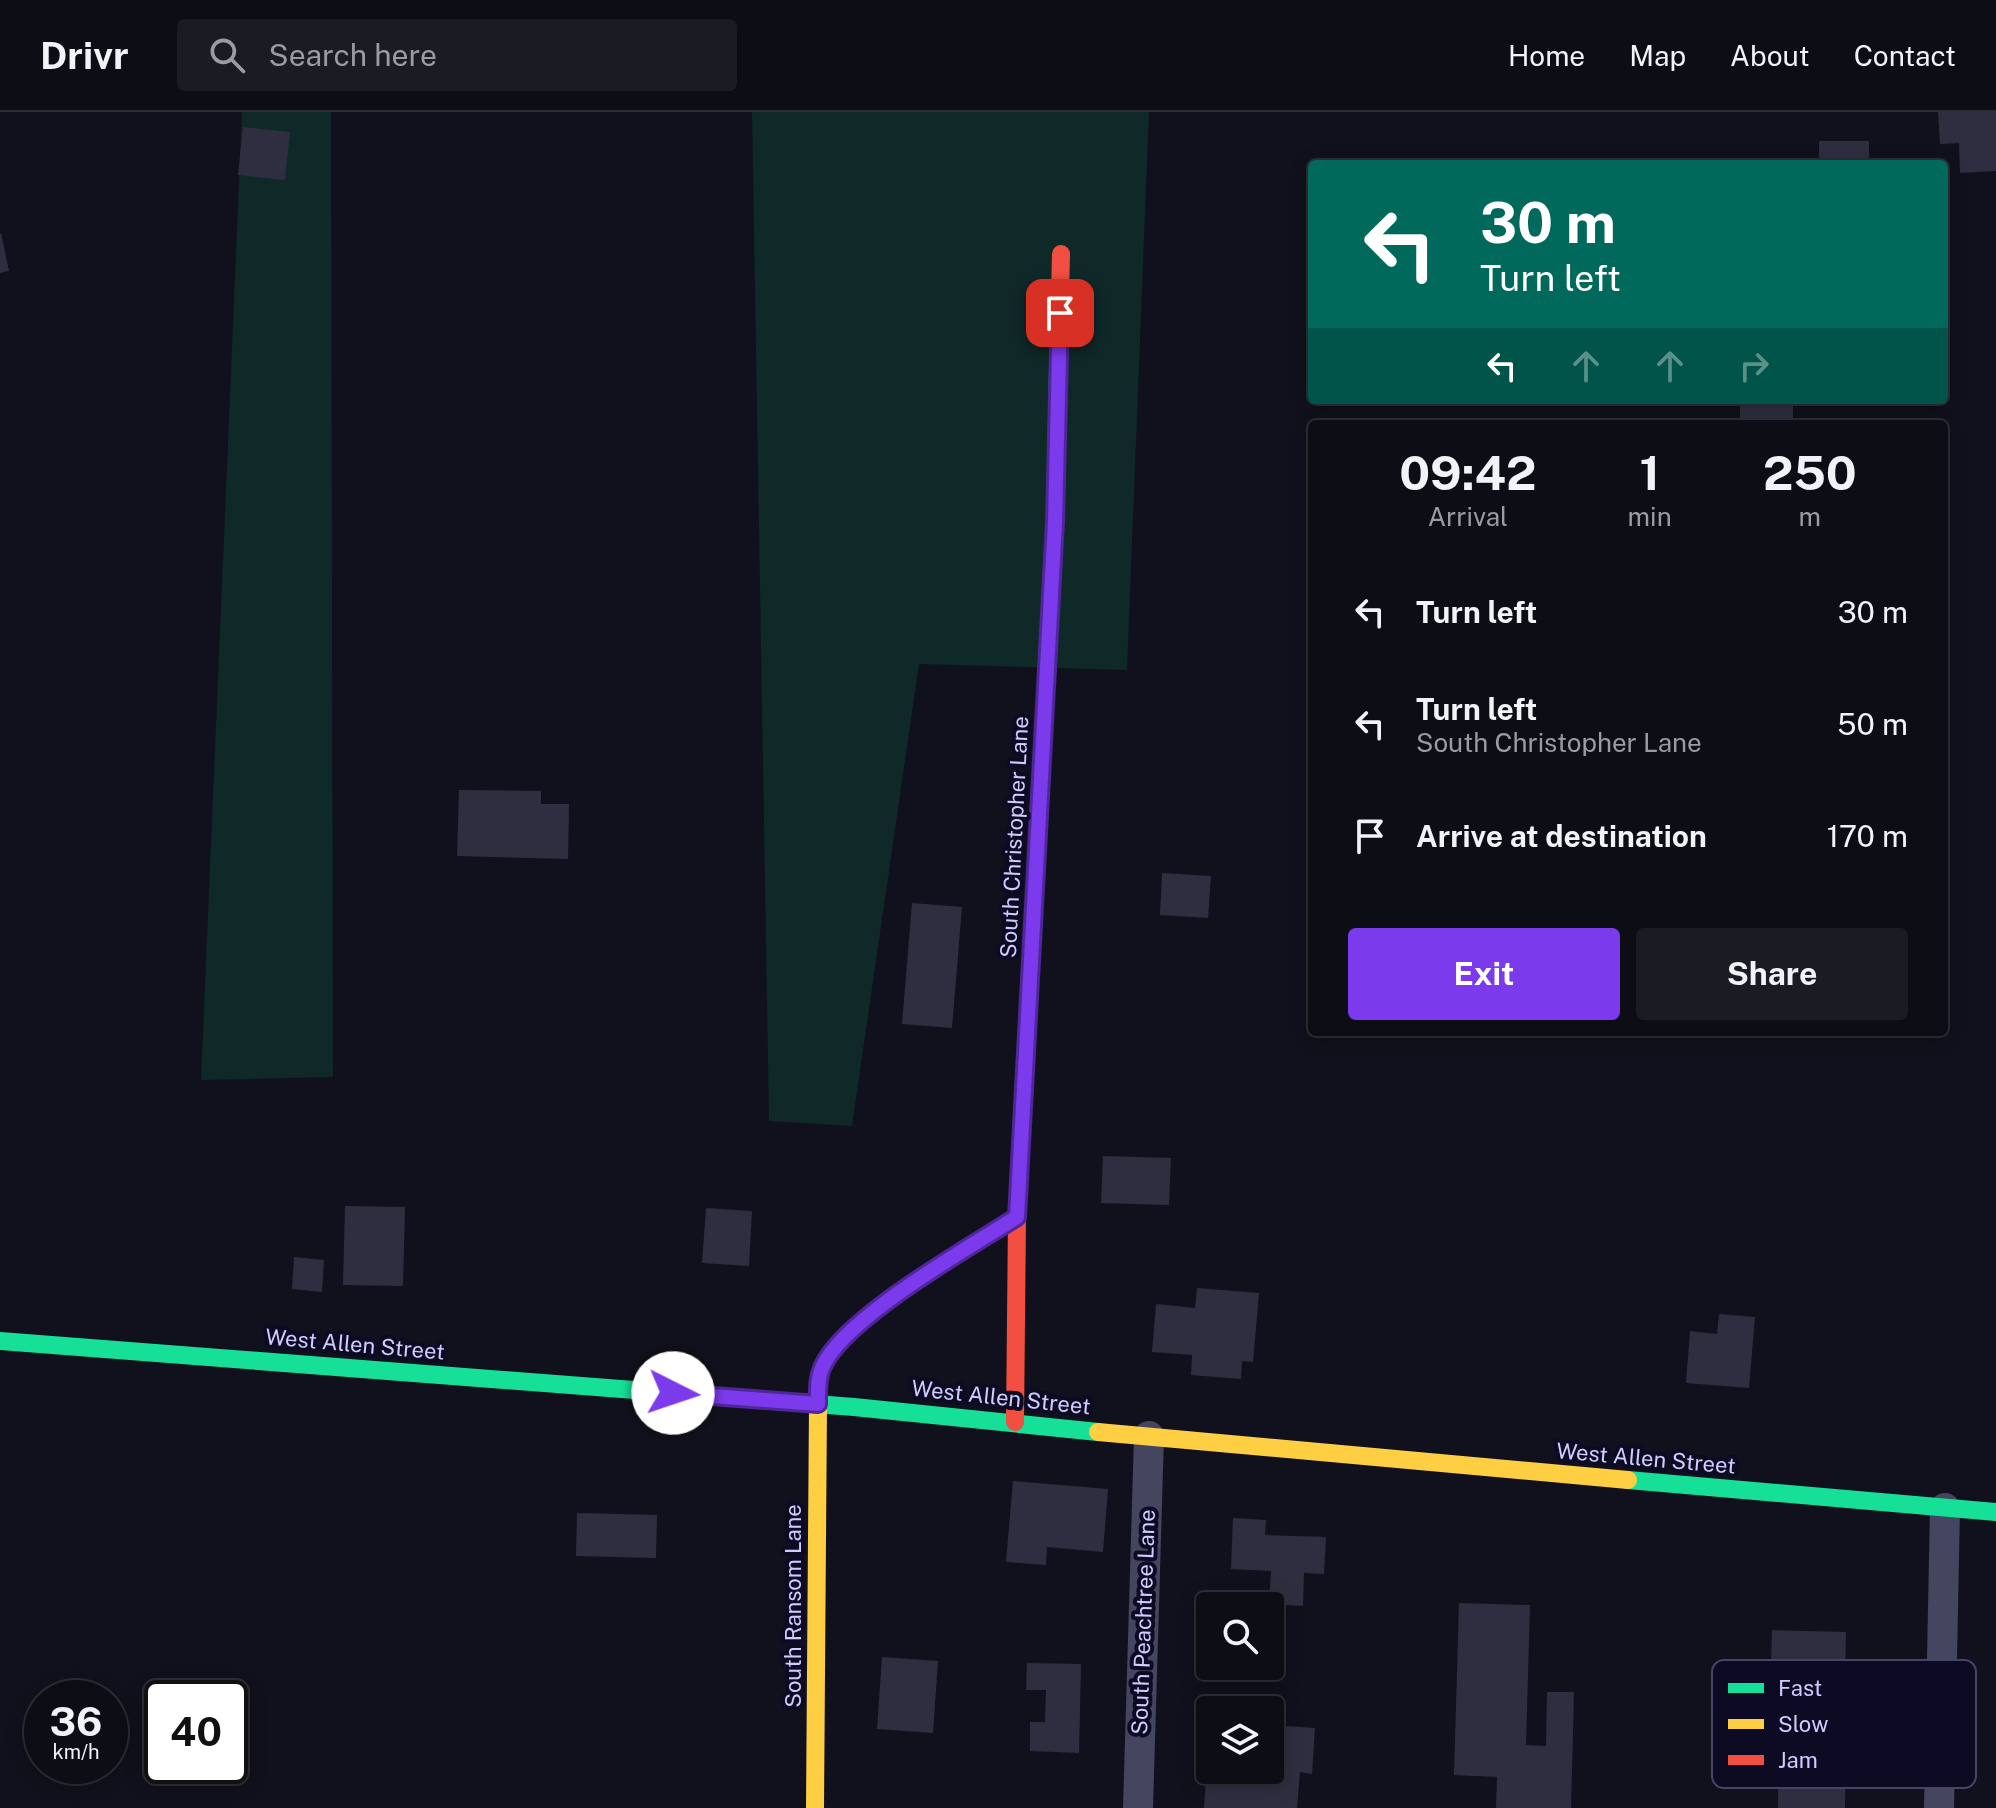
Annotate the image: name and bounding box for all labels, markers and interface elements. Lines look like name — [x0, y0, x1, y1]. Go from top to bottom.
search box — [177, 19, 737, 91]
text: Drivr — [40, 33, 129, 78]
icon: search — [205, 33, 249, 77]
text: Search here — [269, 37, 437, 73]
text: Home — [1508, 39, 1585, 72]
text: Map — [1629, 39, 1686, 72]
text: About — [1730, 39, 1810, 72]
text: Contact — [1854, 39, 1956, 72]
text: 30 m — [1480, 190, 1616, 256]
icon: left — [1348, 192, 1452, 296]
text: Turn left — [1480, 257, 1621, 299]
pin — [1026, 279, 1094, 347]
icon: arrive — [1038, 291, 1082, 335]
icon: left — [1480, 344, 1524, 388]
icon: ahead — [1564, 344, 1608, 388]
icon: ahead — [1648, 344, 1692, 388]
icon: right — [1732, 344, 1776, 388]
text: 09:42 — [1399, 444, 1536, 501]
text: 1 — [1639, 444, 1660, 501]
text: 250 — [1763, 444, 1857, 501]
text: Arrival — [1428, 501, 1508, 532]
text: min — [1628, 501, 1672, 532]
text: m — [1799, 501, 1821, 532]
icon: left — [1348, 590, 1392, 634]
text: Turn left — [1416, 594, 1537, 630]
text: 30 m — [1838, 594, 1908, 630]
text: Turn left — [1416, 691, 1537, 727]
icon: left — [1348, 702, 1392, 746]
text: 50 m — [1837, 706, 1908, 742]
street label: South Christopher Lane — [995, 716, 1033, 958]
text: South Christopher Lane — [1416, 727, 1702, 758]
icon: arrive — [1348, 814, 1392, 858]
text: Arrive at destination — [1416, 818, 1707, 854]
text: 170 m — [1827, 818, 1908, 854]
button: Exit — [1348, 928, 1620, 1020]
button: Share — [1636, 928, 1908, 1020]
street label: West Allen Street — [264, 1323, 446, 1365]
position arrow — [631, 1351, 715, 1435]
street label: West Allen Street — [910, 1375, 1092, 1419]
street label: West Allen Street — [1555, 1437, 1737, 1479]
street label: South Ransom Lane — [780, 1504, 806, 1708]
street label: South Peachtree Lane — [1126, 1509, 1160, 1735]
map controls — [1196, 1592, 1284, 1784]
button: search — [1196, 1592, 1284, 1680]
legend — [1712, 1660, 1976, 1788]
text: Fast — [1778, 1675, 1822, 1701]
speed limit sign: 40 — [144, 1680, 248, 1784]
button: layers — [1196, 1696, 1284, 1784]
text: 36 — [50, 1698, 102, 1745]
text: Slow — [1778, 1711, 1828, 1737]
text: km/h — [52, 1740, 100, 1764]
text: Jam — [1778, 1747, 1818, 1773]

